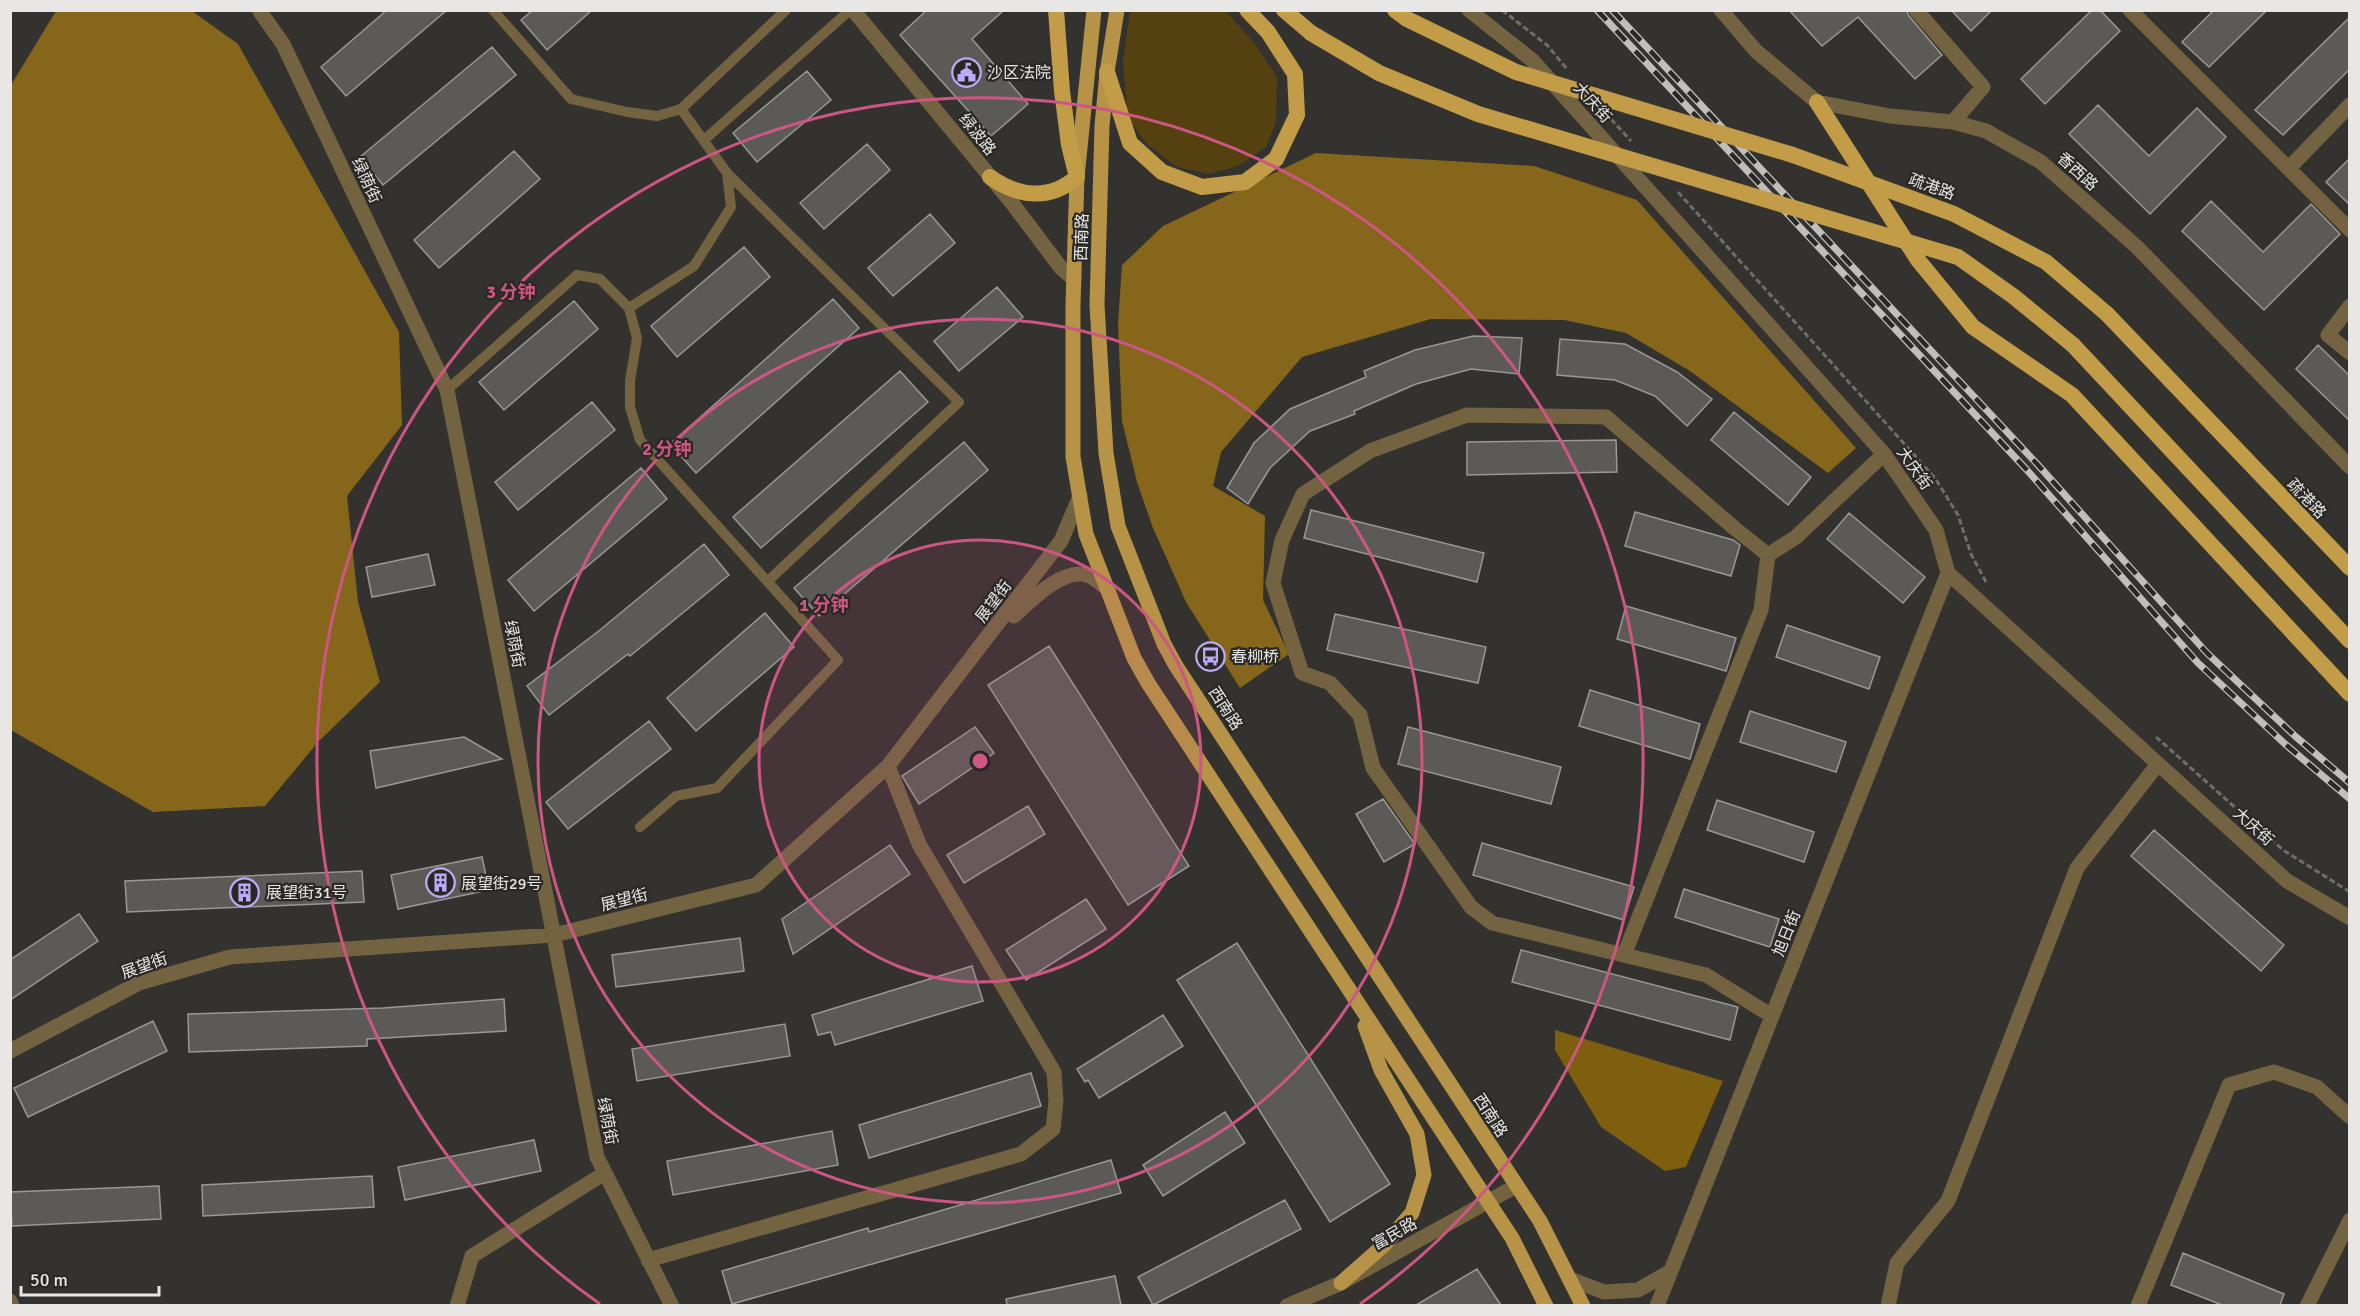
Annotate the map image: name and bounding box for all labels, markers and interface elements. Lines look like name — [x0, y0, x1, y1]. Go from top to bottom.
public building icon: 沙区法院 — [950, 56, 982, 88]
place label: 沙区法院 — [987, 63, 1051, 83]
street label: 大庆街 — [1569, 78, 1616, 127]
street label: 绿波路 — [954, 110, 1000, 160]
street label: 香西路 — [2053, 148, 2102, 195]
street label: 绿荫街 — [347, 154, 385, 206]
street label: 疏港路 — [1906, 169, 1958, 205]
street label: 西南路 — [1071, 213, 1093, 261]
text: 3 分钟 — [486, 281, 536, 303]
text: 2 分钟 — [642, 438, 692, 460]
street label: 大庆街 — [1892, 443, 1936, 494]
street label: 疏港路 — [2282, 474, 2330, 523]
street label: 展望街 — [971, 576, 1016, 627]
text: 1 分钟 — [799, 594, 849, 616]
street label: 绿荫街 — [500, 619, 528, 670]
bus stop icon: 春柳桥 — [1194, 640, 1226, 672]
place label: 春柳桥 — [1231, 647, 1279, 667]
street label: 西南路 — [1204, 683, 1247, 734]
centre of rings — [970, 751, 990, 771]
street label: 大庆街 — [2229, 803, 2278, 850]
building icon: 展望街29号 — [424, 867, 456, 899]
place label: 展望街29号 — [461, 874, 542, 894]
building icon: 展望街31号 — [229, 876, 261, 908]
place label: 展望街31号 — [266, 883, 347, 903]
street label: 展望街 — [599, 884, 650, 915]
street label: 旭日街 — [1769, 907, 1805, 959]
street label: 展望街 — [118, 948, 170, 984]
street label: 西南路 — [1469, 1090, 1512, 1141]
street label: 绿荫街 — [593, 1096, 621, 1147]
street label: 富民路 — [1369, 1213, 1420, 1254]
scale bar — [21, 1259, 159, 1297]
text: 50 m — [30, 1269, 68, 1291]

